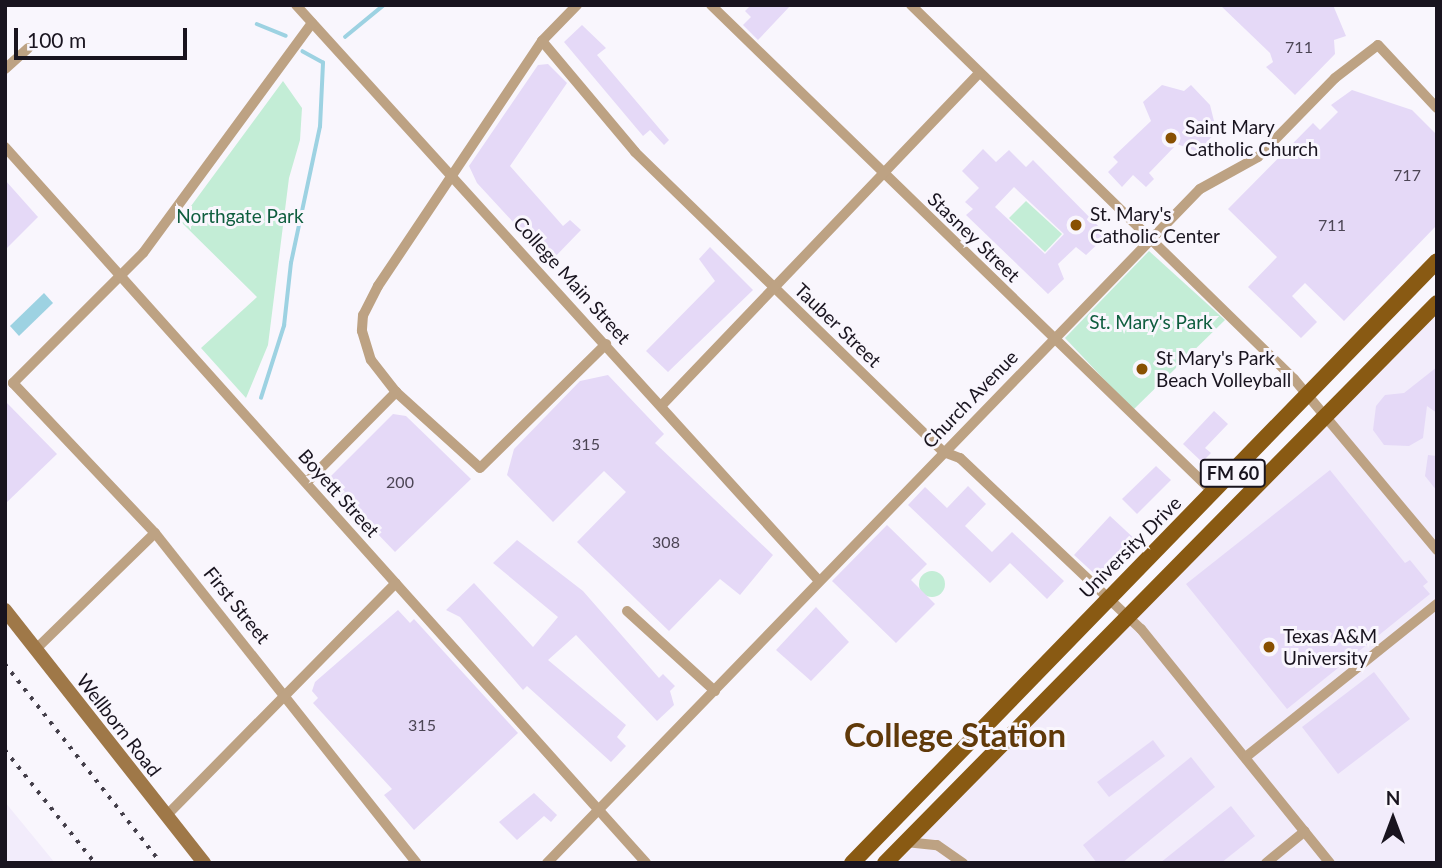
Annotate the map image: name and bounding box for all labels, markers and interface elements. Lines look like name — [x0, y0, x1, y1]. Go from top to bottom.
scale bar — [18, 14, 191, 58]
text: 100 m — [27, 27, 86, 52]
house number: 711 — [1285, 37, 1313, 57]
place label: Saint Mary Catholic Church — [1185, 116, 1318, 160]
marker: Saint Mary Catholic Church — [1163, 130, 1179, 146]
house number: 717 — [1393, 165, 1421, 185]
street label: Stasney Street — [923, 187, 1025, 287]
place label: St. Mary's Catholic Center — [1090, 203, 1220, 247]
park label: Northgate Park — [176, 205, 304, 227]
street label: College Main Street — [509, 212, 635, 348]
house number: 711 — [1318, 215, 1346, 235]
marker: St. Mary's Catholic Center — [1068, 217, 1084, 233]
street label: Tauber Street — [790, 278, 886, 372]
park label: St. Mary's Park — [1089, 311, 1213, 333]
street label: Church Avenue — [917, 345, 1023, 453]
place label: St Mary's Park Beach Volleyball — [1156, 347, 1292, 391]
marker: St Mary's Park Beach Volleyball — [1134, 361, 1150, 377]
house number: 315 — [572, 434, 600, 454]
street label: Boyett Street — [294, 445, 384, 541]
road number: FM 60 — [1200, 458, 1266, 488]
house number: 200 — [386, 472, 414, 492]
street label: University Drive — [1074, 491, 1186, 603]
house number: 308 — [652, 532, 680, 552]
street label: First Street — [199, 562, 275, 648]
place label: Texas A&M University — [1283, 625, 1378, 669]
marker: Texas A&M University — [1261, 639, 1277, 655]
street label: Wellborn Road — [72, 669, 166, 781]
house number: 315 — [408, 715, 436, 735]
district label: College Station — [844, 715, 1066, 755]
north arrow — [1358, 784, 1428, 854]
text: N — [1386, 786, 1400, 809]

